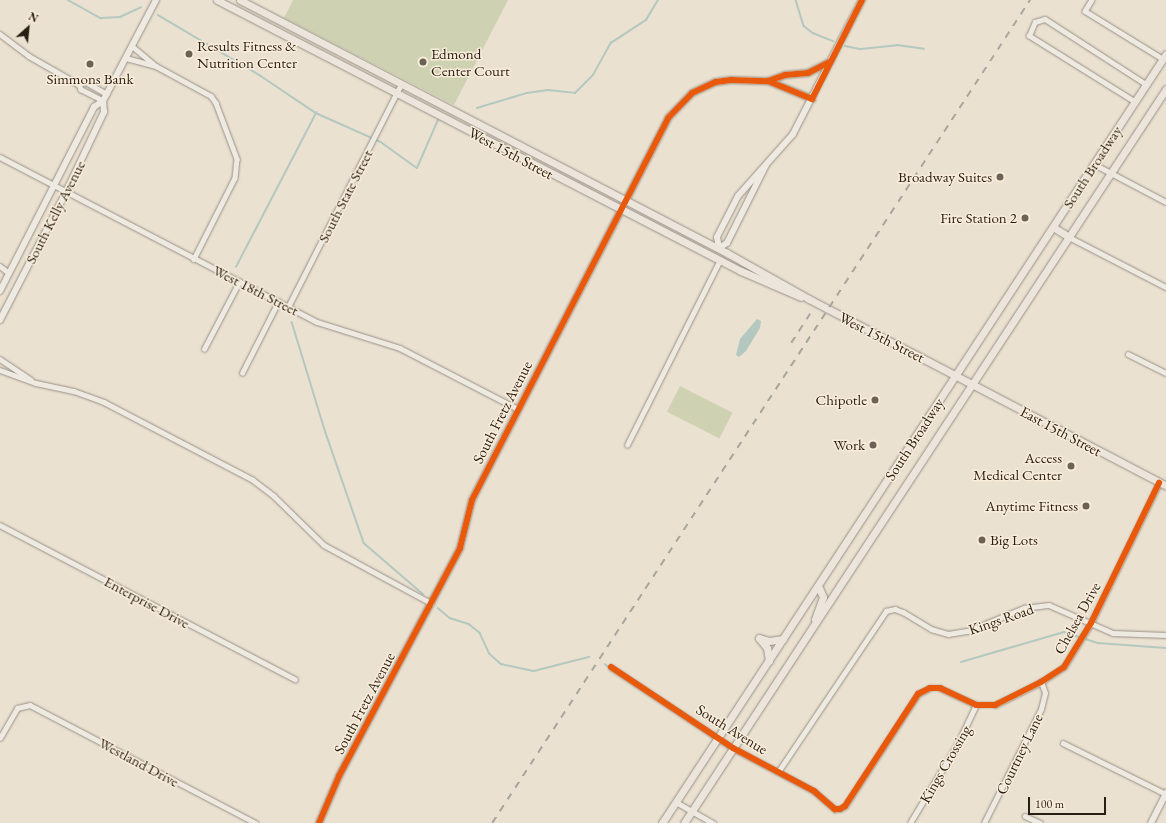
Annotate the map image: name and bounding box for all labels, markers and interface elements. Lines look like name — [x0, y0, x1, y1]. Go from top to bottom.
north arrow — [8, 8, 48, 48]
text: N — [26, 9, 41, 26]
place label: Results Fitness & Nutrition Center — [197, 36, 297, 71]
place label: Edmond Center Court — [431, 44, 510, 79]
marker: Results Fitness & Nutrition Center — [184, 49, 194, 59]
marker: Edmond Center Court — [418, 57, 428, 67]
marker: Simmons Bank — [85, 59, 95, 69]
place label: Simmons Bank — [47, 70, 133, 88]
street label: South Broadway — [1059, 122, 1125, 212]
street label: West 15th Street — [466, 123, 556, 183]
street label: South State Street — [314, 147, 376, 245]
street label: South Kelly Avenue — [21, 157, 89, 267]
place label: Broadway Suites — [898, 168, 992, 186]
marker: Broadway Suites — [995, 172, 1005, 182]
place label: Fire Station 2 — [940, 209, 1017, 227]
marker: Fire Station 2 — [1020, 213, 1030, 223]
street label: West 18th Street — [210, 261, 302, 319]
street label: West 15th Street — [836, 308, 928, 366]
street label: South Fretz Avenue — [468, 358, 536, 466]
place label: Chipotle — [816, 391, 867, 409]
street label: South Broadway — [881, 394, 947, 484]
marker: Chipotle — [870, 395, 880, 405]
street label: East 15th Street — [1017, 402, 1105, 460]
place label: Work — [833, 436, 865, 454]
marker: Work — [868, 440, 878, 450]
place label: Access Medical Center — [973, 448, 1062, 483]
marker: Access Medical Center — [1065, 460, 1077, 472]
place label: Anytime Fitness — [985, 497, 1078, 515]
marker: Anytime Fitness — [1081, 501, 1091, 511]
place label: Big Lots — [990, 531, 1038, 549]
marker: Big Lots — [977, 535, 987, 545]
street label: Enterprise Drive — [101, 572, 193, 632]
street label: Chelsea Drive — [1050, 579, 1104, 657]
street label: Kings Road — [966, 599, 1036, 639]
street label: South Fretz Avenue — [330, 649, 398, 757]
street label: South Avenue — [693, 700, 771, 758]
street label: Courtney Lane — [992, 711, 1046, 797]
street label: Kings Crossing — [915, 722, 975, 806]
street label: Westland Drive — [96, 733, 182, 791]
scale bar — [1030, 789, 1108, 815]
text: 100 m — [1035, 796, 1064, 812]

